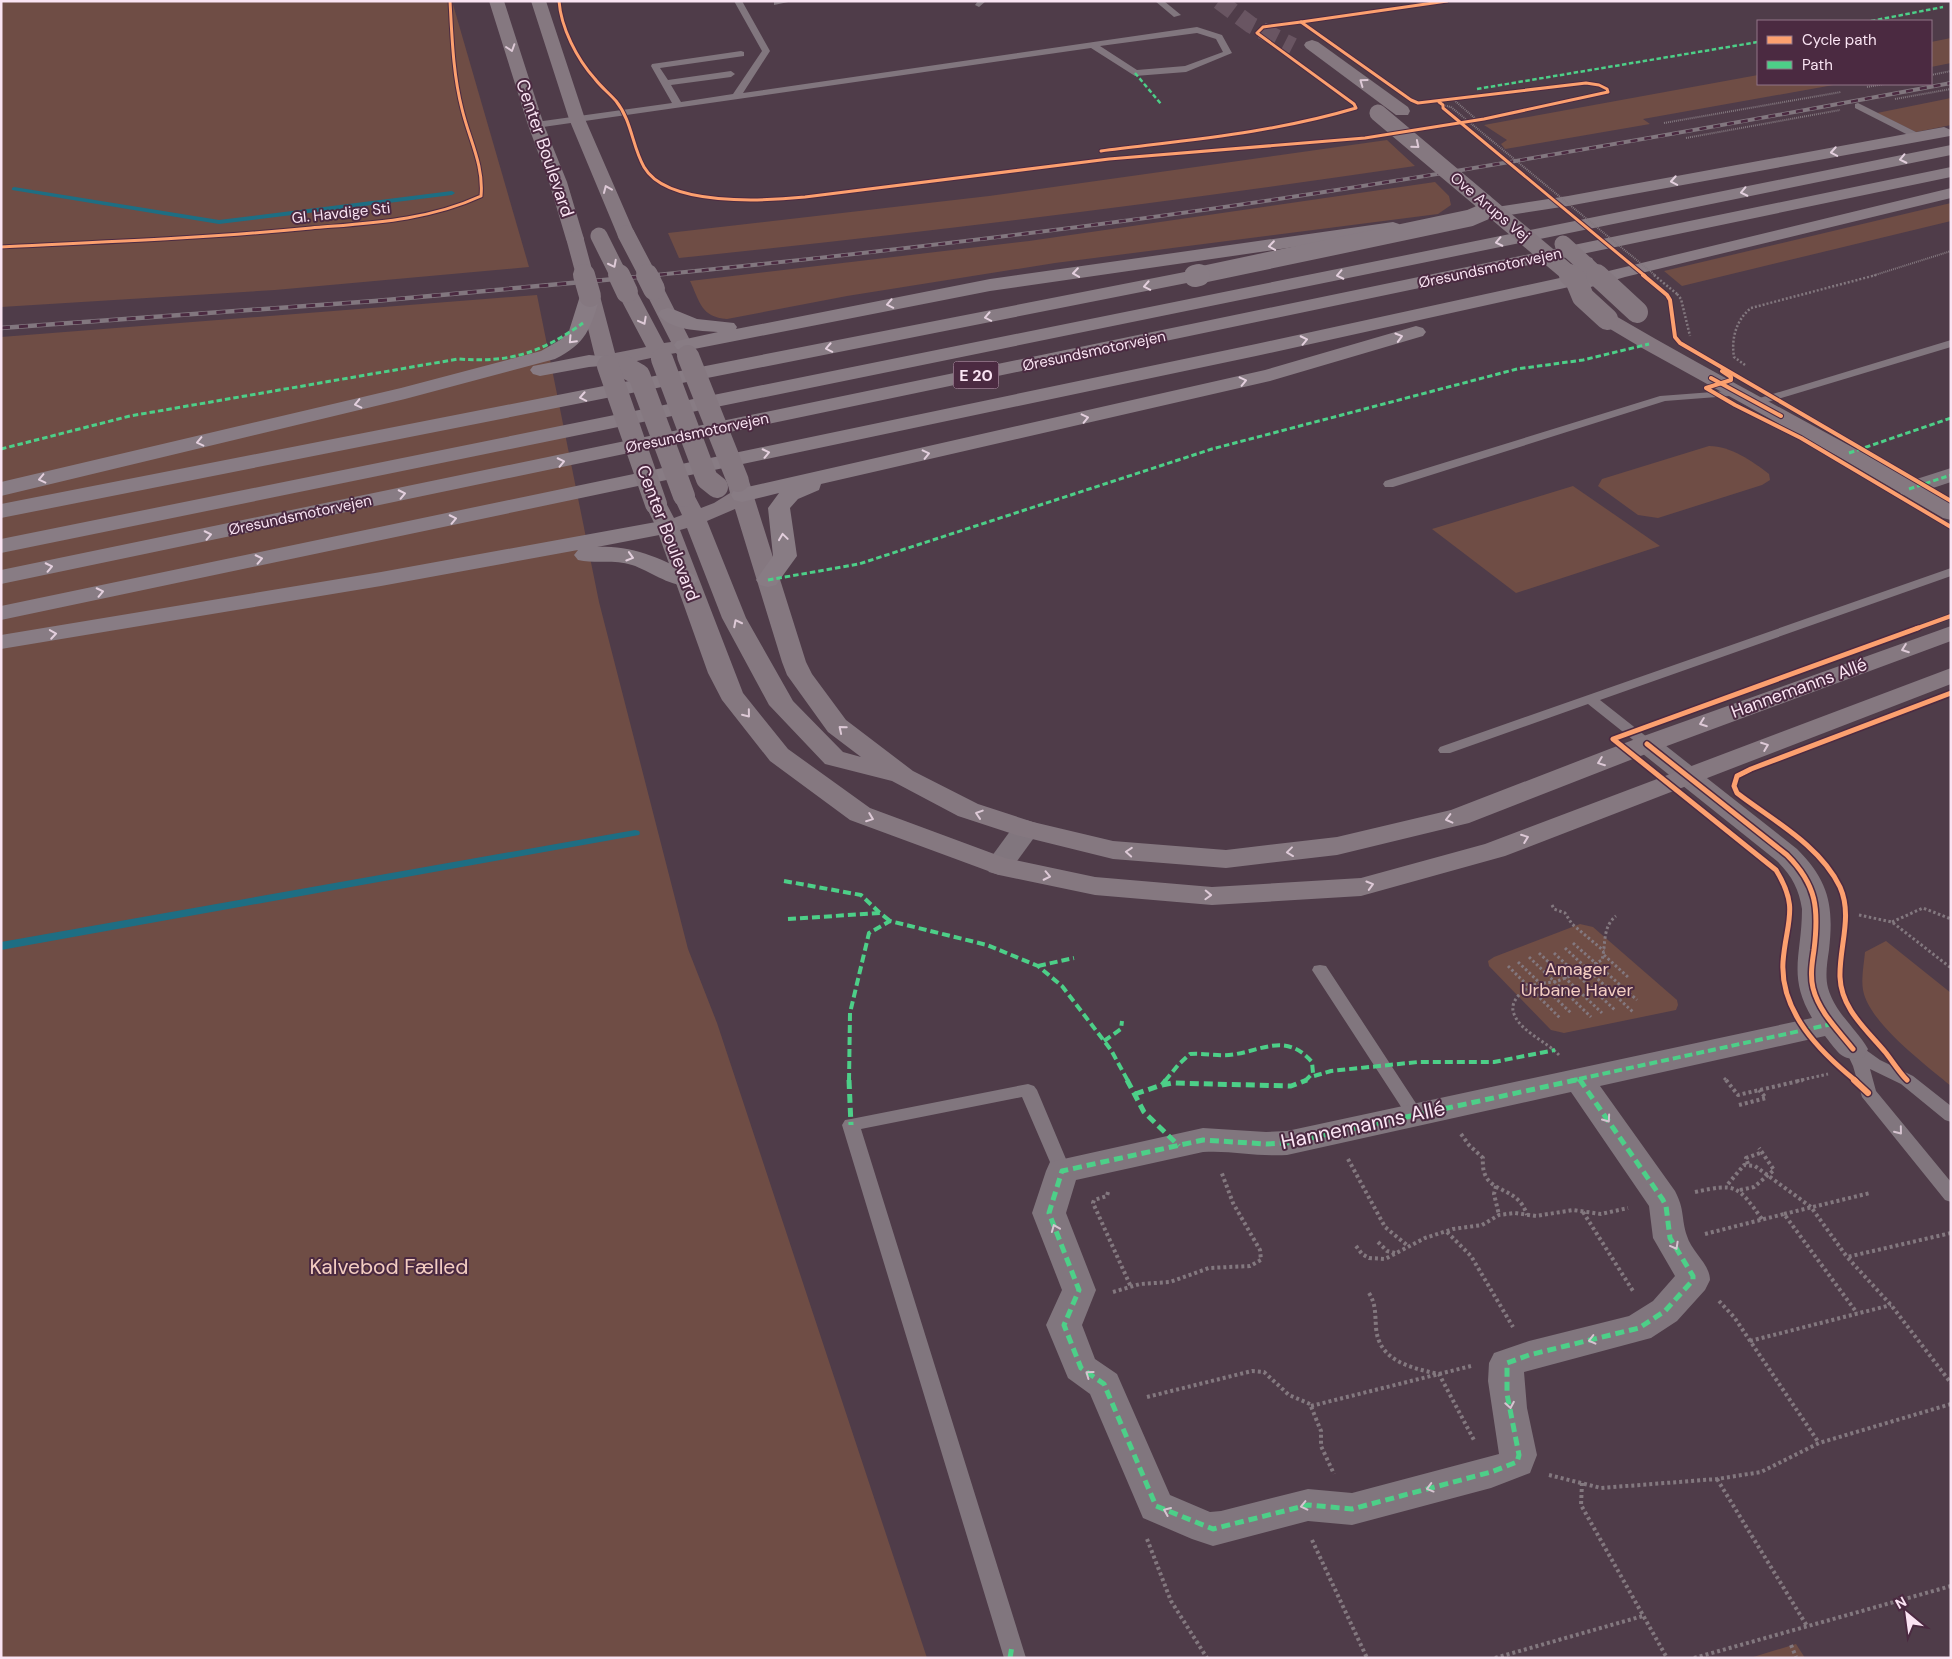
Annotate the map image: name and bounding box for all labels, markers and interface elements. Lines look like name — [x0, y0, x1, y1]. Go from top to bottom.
legend — [1757, 20, 1932, 85]
text: Cycle path — [1802, 30, 1877, 50]
one-way arrow — [505, 43, 515, 51]
text: Path — [1802, 55, 1833, 75]
street label: Center Boulevard — [510, 76, 580, 220]
one-way arrow — [1359, 79, 1369, 88]
one-way arrow — [1410, 139, 1419, 148]
one-way arrow — [1830, 147, 1838, 157]
one-way arrow — [1899, 154, 1907, 164]
street label: Ove Arups Vej — [1446, 168, 1534, 246]
one-way arrow — [1670, 176, 1678, 186]
one-way arrow — [602, 185, 613, 194]
one-way arrow — [1739, 186, 1748, 197]
street label: Gl. Havdige Sti — [291, 198, 391, 228]
one-way arrow — [1494, 236, 1503, 247]
one-way arrow — [1267, 240, 1275, 251]
street label: Øresundsmotorvejen — [1417, 243, 1563, 293]
one-way arrow — [607, 259, 617, 268]
one-way arrow — [1072, 268, 1081, 278]
one-way arrow — [1335, 269, 1344, 279]
one-way arrow — [1143, 280, 1152, 290]
one-way arrow — [886, 298, 895, 309]
one-way arrow — [984, 311, 992, 322]
one-way arrow — [637, 316, 647, 325]
street label: Øresundsmotorvejen — [1021, 326, 1167, 376]
one-way arrow — [1395, 333, 1403, 343]
one-way arrow — [569, 335, 578, 344]
one-way arrow — [1299, 335, 1308, 346]
one-way arrow — [824, 343, 833, 353]
road number: E 20 — [954, 362, 998, 388]
one-way arrow — [1238, 376, 1247, 387]
one-way arrow — [579, 391, 588, 401]
one-way arrow — [353, 398, 362, 409]
street label: Øresundsmotorvejen — [624, 408, 770, 458]
one-way arrow — [1080, 413, 1089, 424]
one-way arrow — [195, 436, 204, 447]
one-way arrow — [761, 448, 770, 459]
one-way arrow — [922, 449, 931, 460]
one-way arrow — [556, 457, 565, 467]
street label: Center Boulevard — [631, 461, 705, 605]
one-way arrow — [37, 473, 46, 484]
street label: Øresundsmotorvejen — [227, 490, 373, 540]
one-way arrow — [397, 490, 406, 500]
one-way arrow — [448, 514, 457, 524]
one-way arrow — [204, 530, 213, 540]
one-way arrow — [778, 533, 789, 541]
one-way arrow — [625, 551, 634, 561]
one-way arrow — [255, 554, 264, 565]
one-way arrow — [45, 563, 53, 573]
one-way arrow — [96, 588, 105, 598]
one-way arrow — [733, 619, 743, 628]
one-way arrow — [49, 630, 58, 640]
one-way arrow — [1901, 643, 1910, 653]
street label: Hannemanns Allé — [1727, 652, 1871, 724]
one-way arrow — [741, 709, 750, 718]
one-way arrow — [1699, 717, 1708, 727]
one-way arrow — [839, 727, 848, 735]
one-way arrow — [1761, 742, 1769, 752]
one-way arrow — [1598, 756, 1606, 766]
one-way arrow — [976, 810, 984, 820]
one-way arrow — [865, 812, 874, 822]
one-way arrow — [1445, 813, 1454, 824]
one-way arrow — [1520, 834, 1529, 844]
one-way arrow — [1124, 846, 1132, 857]
one-way arrow — [1286, 846, 1294, 857]
one-way arrow — [1042, 870, 1051, 881]
one-way arrow — [1365, 880, 1373, 890]
one-way arrow — [1204, 890, 1212, 900]
park label: Amager Urbane Haver — [1521, 957, 1634, 1002]
street label: Hannemanns Allé — [1278, 1094, 1448, 1156]
one-way arrow — [1601, 1113, 1610, 1123]
one-way arrow — [1893, 1125, 1901, 1134]
one-way arrow — [1050, 1224, 1060, 1232]
one-way arrow — [1669, 1241, 1679, 1250]
park label: Kalvebod Fælled — [310, 1253, 468, 1281]
one-way arrow — [1587, 1334, 1596, 1345]
one-way arrow — [1086, 1371, 1095, 1380]
one-way arrow — [1504, 1401, 1514, 1410]
one-way arrow — [1427, 1483, 1435, 1493]
one-way arrow — [1299, 1500, 1308, 1511]
one-way arrow — [1163, 1507, 1172, 1518]
north arrow — [1882, 1589, 1932, 1639]
text: N — [1892, 1592, 1910, 1613]

